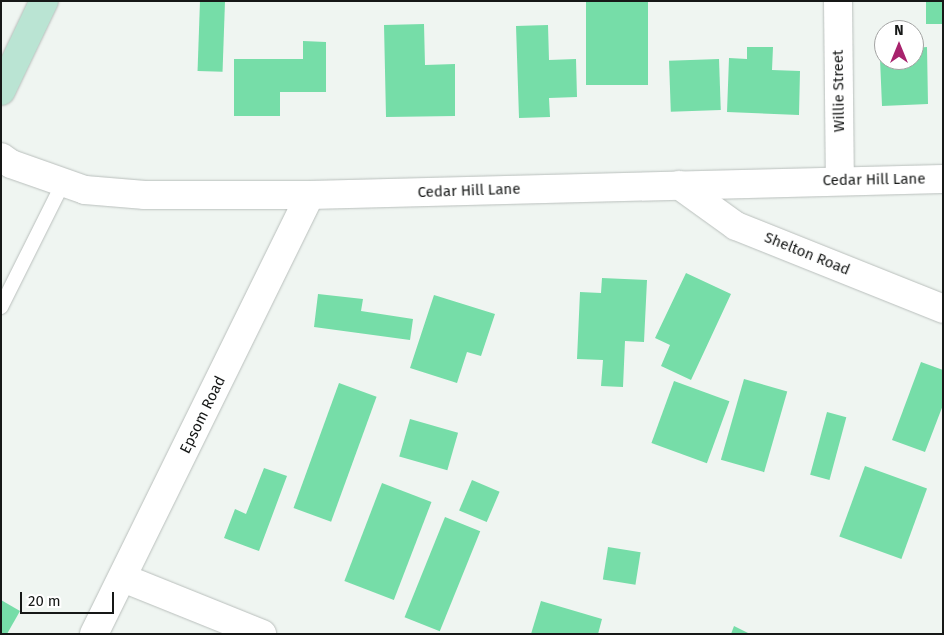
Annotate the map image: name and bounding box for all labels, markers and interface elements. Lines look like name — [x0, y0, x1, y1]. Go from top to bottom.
north arrow — [874, 20, 924, 70]
text: N — [894, 22, 904, 39]
street label: Willie Street — [829, 50, 849, 132]
street label: Cedar Hill Lane — [822, 170, 926, 190]
street label: Cedar Hill Lane — [417, 180, 521, 202]
street label: Shelton Road — [762, 229, 852, 279]
street label: Epsom Road — [177, 373, 229, 457]
scale bar — [22, 582, 116, 614]
text: 20 m — [28, 592, 61, 610]

